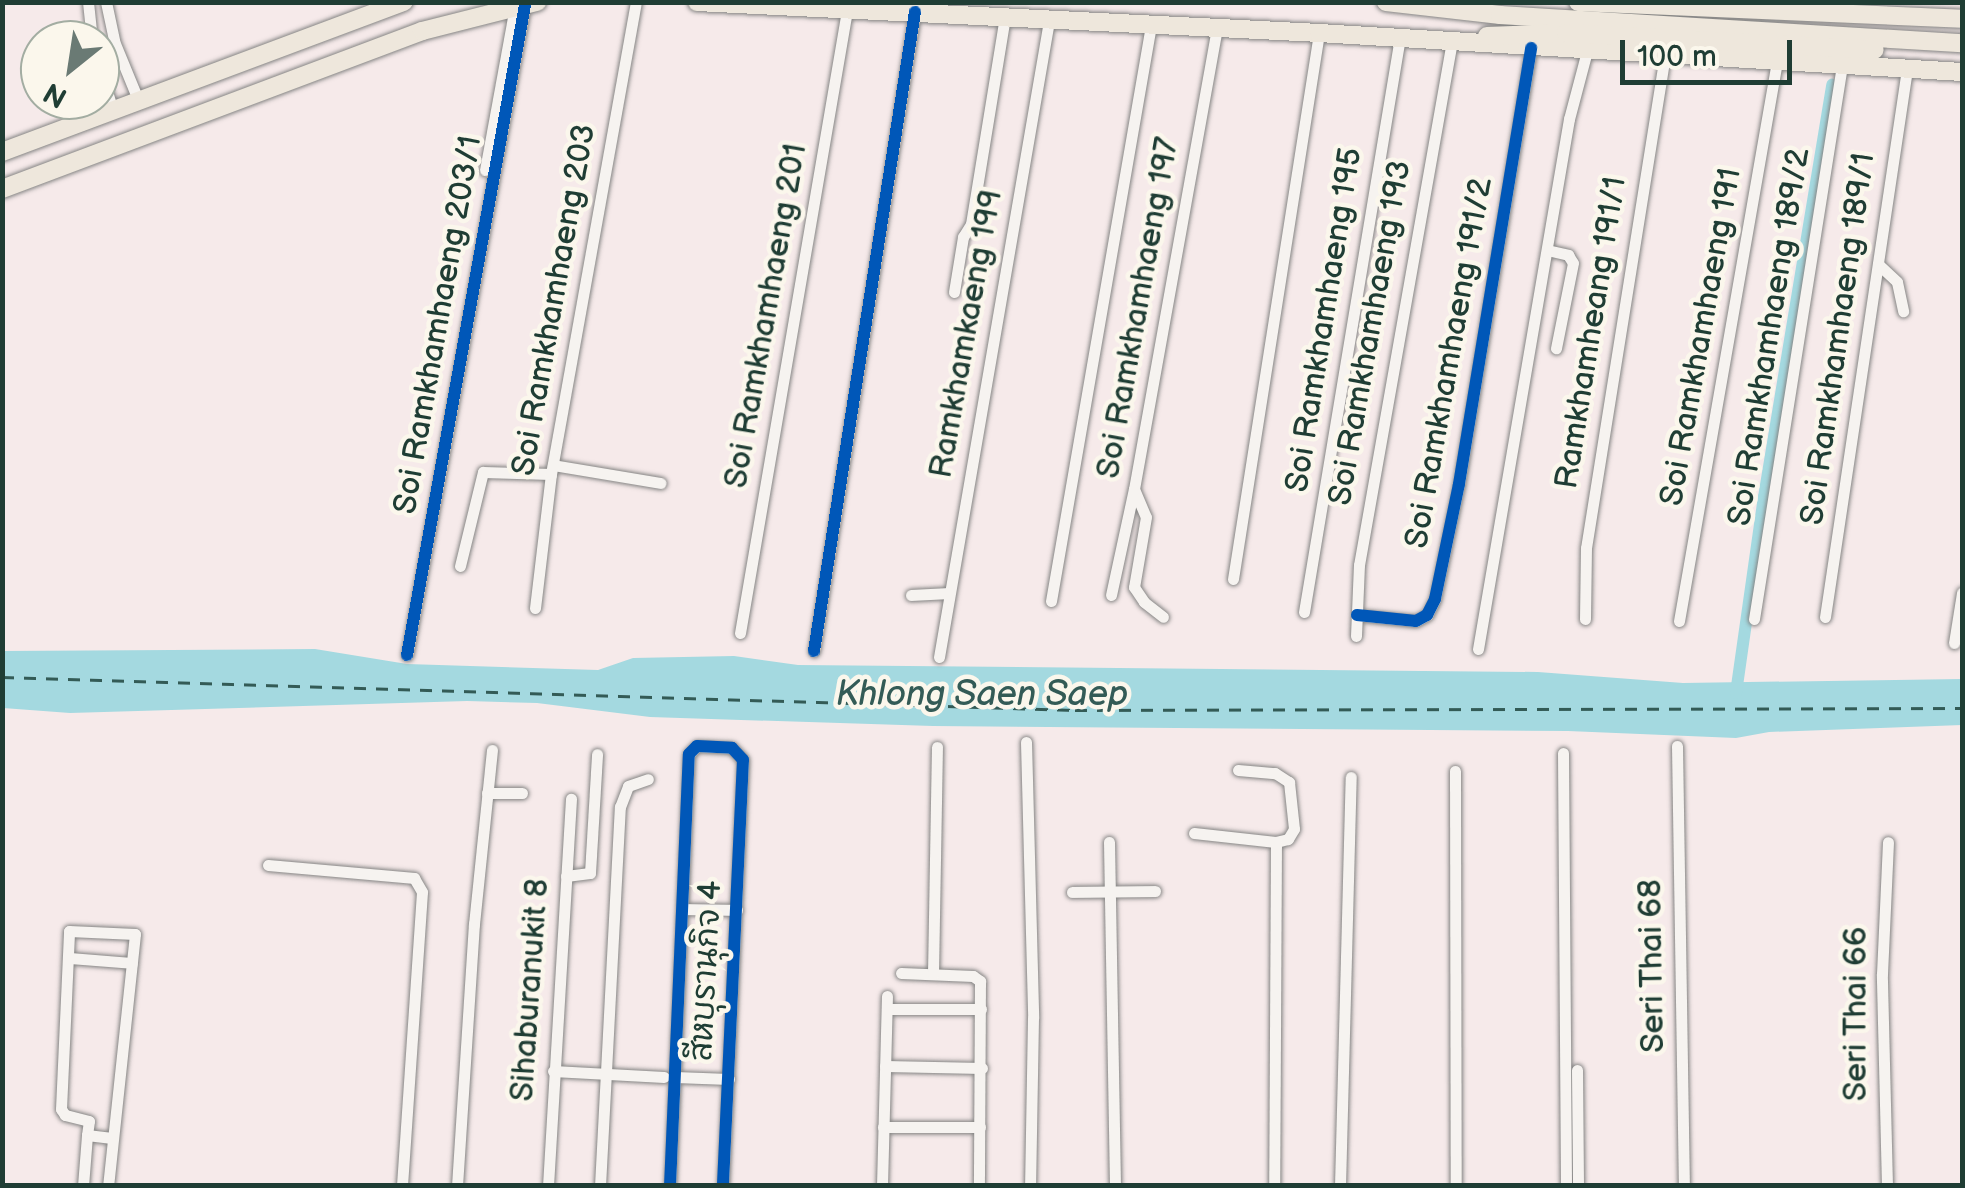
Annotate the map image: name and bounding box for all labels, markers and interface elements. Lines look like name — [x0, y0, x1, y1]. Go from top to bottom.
north arrow — [20, 20, 120, 120]
scale bar — [1625, 20, 1798, 82]
text: 100 m — [1637, 39, 1717, 75]
text: N — [38, 75, 73, 114]
street label: Soi Ramkhamhaeng 203 — [505, 121, 605, 479]
street label: Soi Ramkhamhaeng 203/1 — [387, 133, 491, 517]
street label: Soi Ramkhamhaeng 197 — [1090, 135, 1188, 481]
street label: Soi Ramkhamhaeng 201 — [718, 141, 816, 491]
street label: Soi Ramkhamhaeng 195 — [1279, 145, 1371, 495]
street label: Soi Ramkhamhaeng 189/2 — [1721, 145, 1819, 529]
street label: Soi Ramkhamhaeng 189/1 — [1794, 151, 1884, 527]
street label: Soi Ramkhamhaeng 193 — [1322, 158, 1420, 508]
street label: Soi Ramkhamhaeng 191 — [1653, 165, 1751, 509]
street label: Ramkhamheang 191/1 — [1548, 174, 1636, 492]
street label: Soi Ramkhamhaeng 191/2 — [1398, 175, 1502, 551]
street label: Ramkhamkaeng 199 — [923, 187, 1011, 481]
water label: Khlong Saen Saep — [835, 674, 1129, 716]
street label: Sihaburanukit 8 — [504, 877, 558, 1103]
street label: Seri Thai 68 — [1632, 878, 1674, 1054]
street label: สีหบุรานุกิจ 4 — [683, 880, 731, 1062]
street label: Seri Thai 66 — [1838, 926, 1876, 1102]

